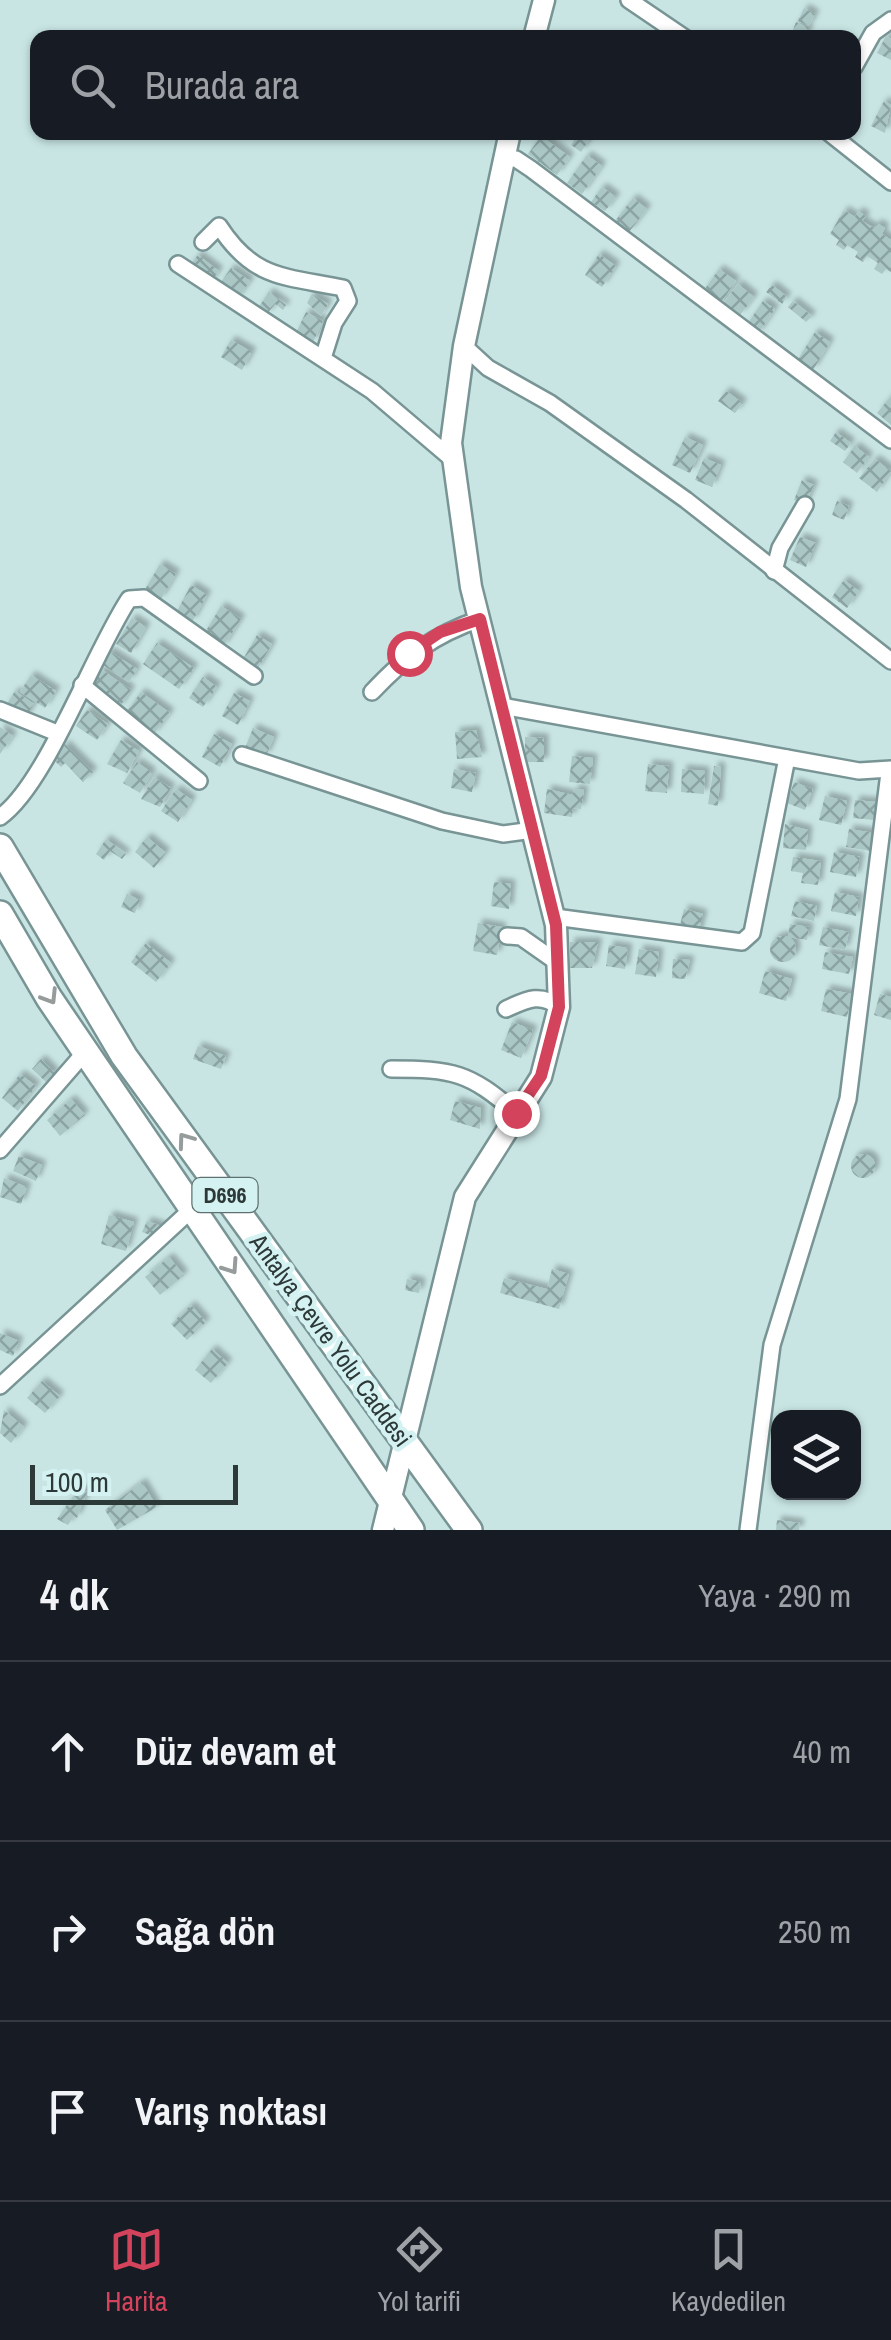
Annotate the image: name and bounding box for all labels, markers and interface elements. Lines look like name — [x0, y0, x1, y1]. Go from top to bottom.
search box — [30, 30, 861, 140]
icon: search — [65, 58, 120, 113]
text: Burada ara — [145, 60, 299, 111]
route start — [387, 631, 433, 677]
one-way arrow — [38, 987, 57, 1005]
route end — [494, 1091, 540, 1137]
one-way arrow — [179, 1133, 197, 1151]
road number: D696 — [192, 1178, 258, 1212]
street label: Antalya Çevre Yolu Caddesi — [242, 1226, 420, 1453]
one-way arrow — [219, 1256, 237, 1275]
map controls — [771, 1410, 861, 1500]
button: layers — [771, 1410, 861, 1500]
scale bar — [30, 1460, 238, 1504]
text: 100 m — [45, 1463, 109, 1501]
text: 4 dk — [40, 1567, 109, 1623]
text: Yaya · 290 m — [698, 1574, 851, 1617]
icon: ahead — [40, 1724, 95, 1779]
text: Düz devam et — [135, 1726, 336, 1777]
text: 40 m — [793, 1730, 851, 1773]
icon: right — [40, 1904, 95, 1959]
text: Sağa dön — [135, 1906, 275, 1957]
text: 250 m — [778, 1910, 851, 1953]
icon: arrive — [40, 2084, 95, 2139]
text: Varış noktası — [135, 2086, 327, 2137]
tab: Harita — [105, 2222, 168, 2320]
tab: Yol tarifi — [377, 2222, 461, 2320]
tab: Kaydedilen — [671, 2222, 786, 2320]

